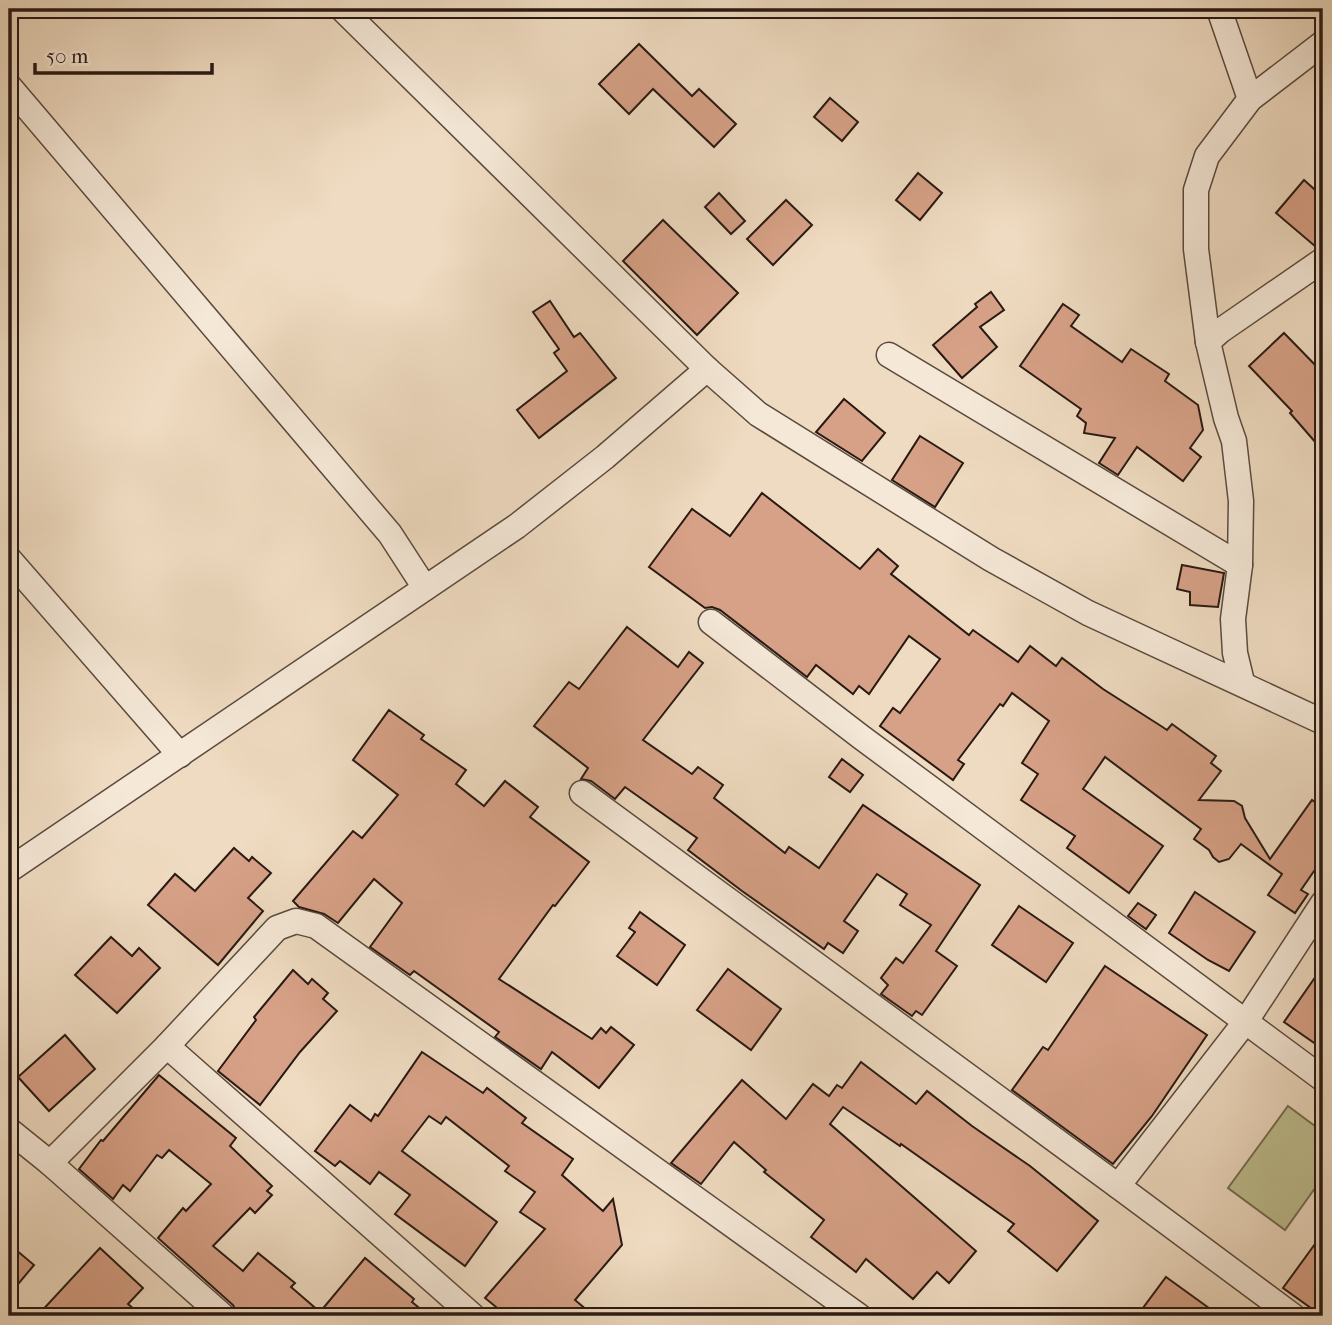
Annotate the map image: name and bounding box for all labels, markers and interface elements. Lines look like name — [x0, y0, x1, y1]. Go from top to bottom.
scale bar — [35, 32, 212, 76]
text: 50 m — [46, 44, 89, 68]

